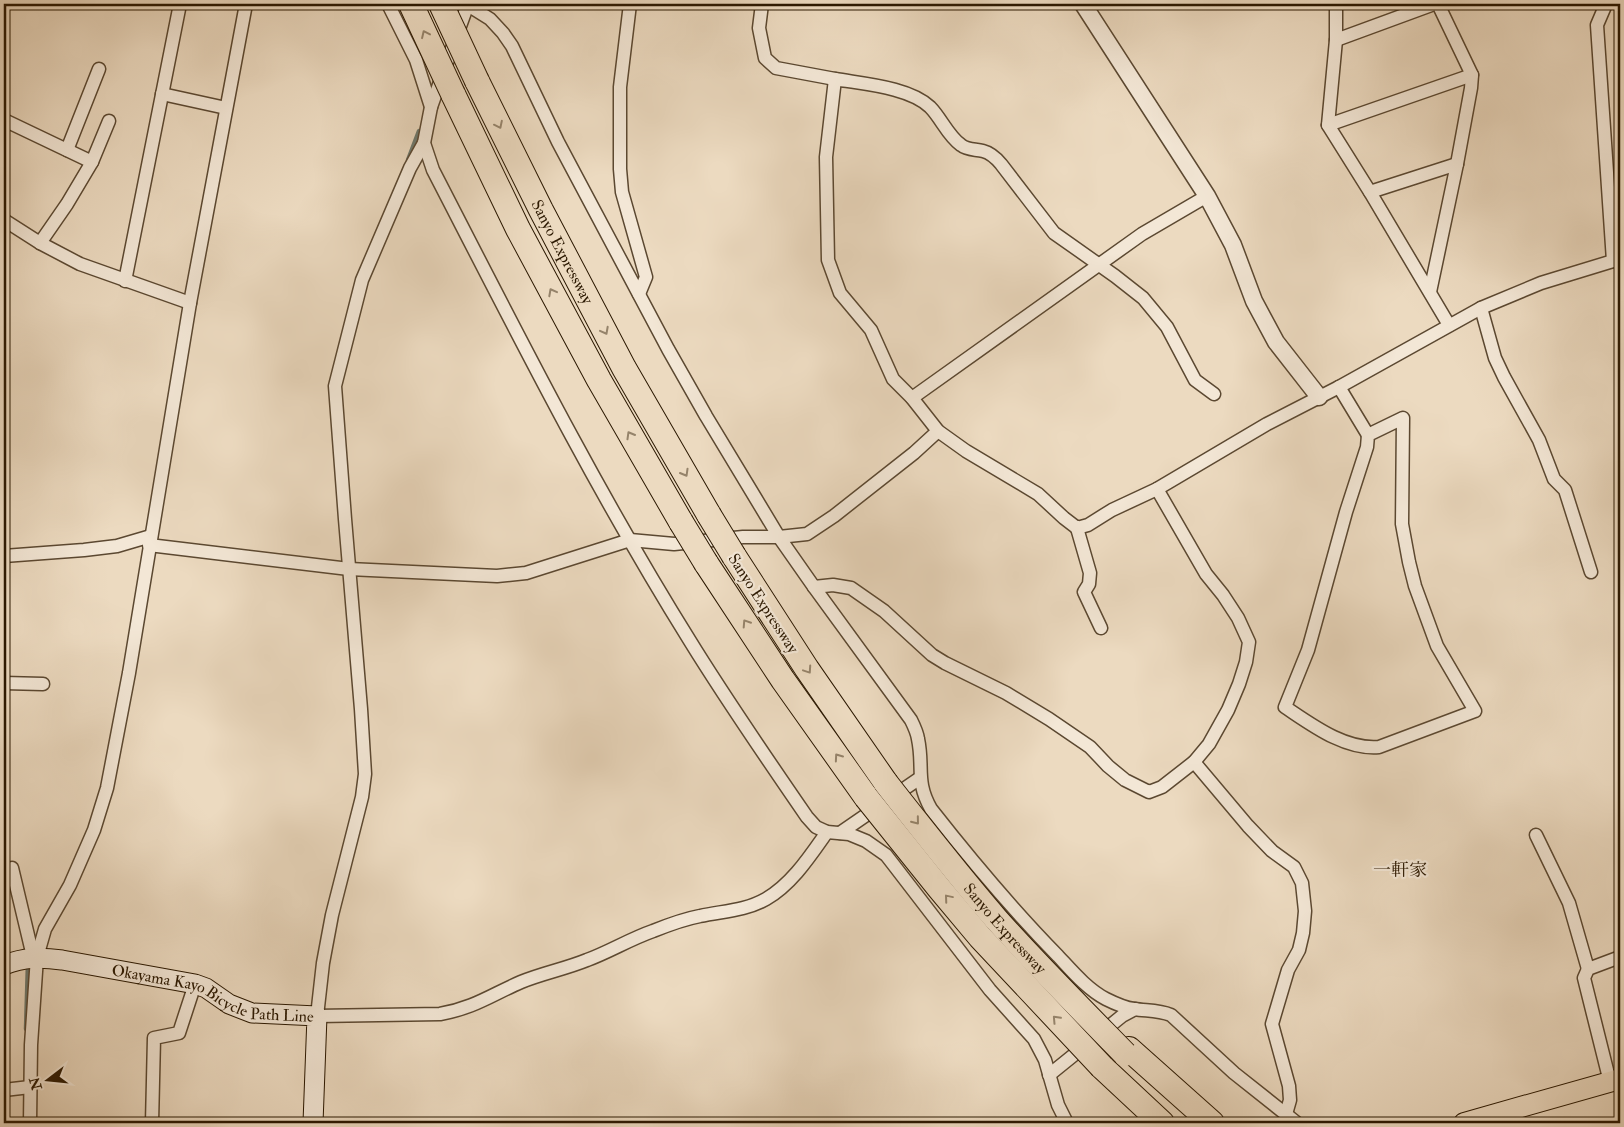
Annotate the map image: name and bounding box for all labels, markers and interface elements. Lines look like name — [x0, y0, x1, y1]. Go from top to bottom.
one-way arrow — [421, 30, 431, 39]
one-way arrow — [492, 119, 502, 128]
street label: Sanyo Expressway — [526, 197, 598, 309]
one-way arrow — [548, 288, 558, 297]
one-way arrow — [599, 326, 609, 335]
one-way arrow — [626, 431, 636, 440]
one-way arrow — [678, 467, 688, 476]
street label: Sanyo Expressway — [723, 550, 803, 659]
one-way arrow — [742, 619, 752, 628]
one-way arrow — [802, 664, 811, 674]
one-way arrow — [835, 753, 844, 763]
one-way arrow — [910, 816, 919, 825]
district label: 一軒家 — [1373, 859, 1427, 882]
street label: Sanyo Expressway — [959, 879, 1051, 979]
one-way arrow — [944, 895, 953, 904]
street label: Okayama Kayo Bicycle Path Line — [110, 960, 314, 1027]
one-way arrow — [1053, 1016, 1062, 1025]
north arrow — [22, 1054, 72, 1104]
text: N — [26, 1075, 46, 1093]

